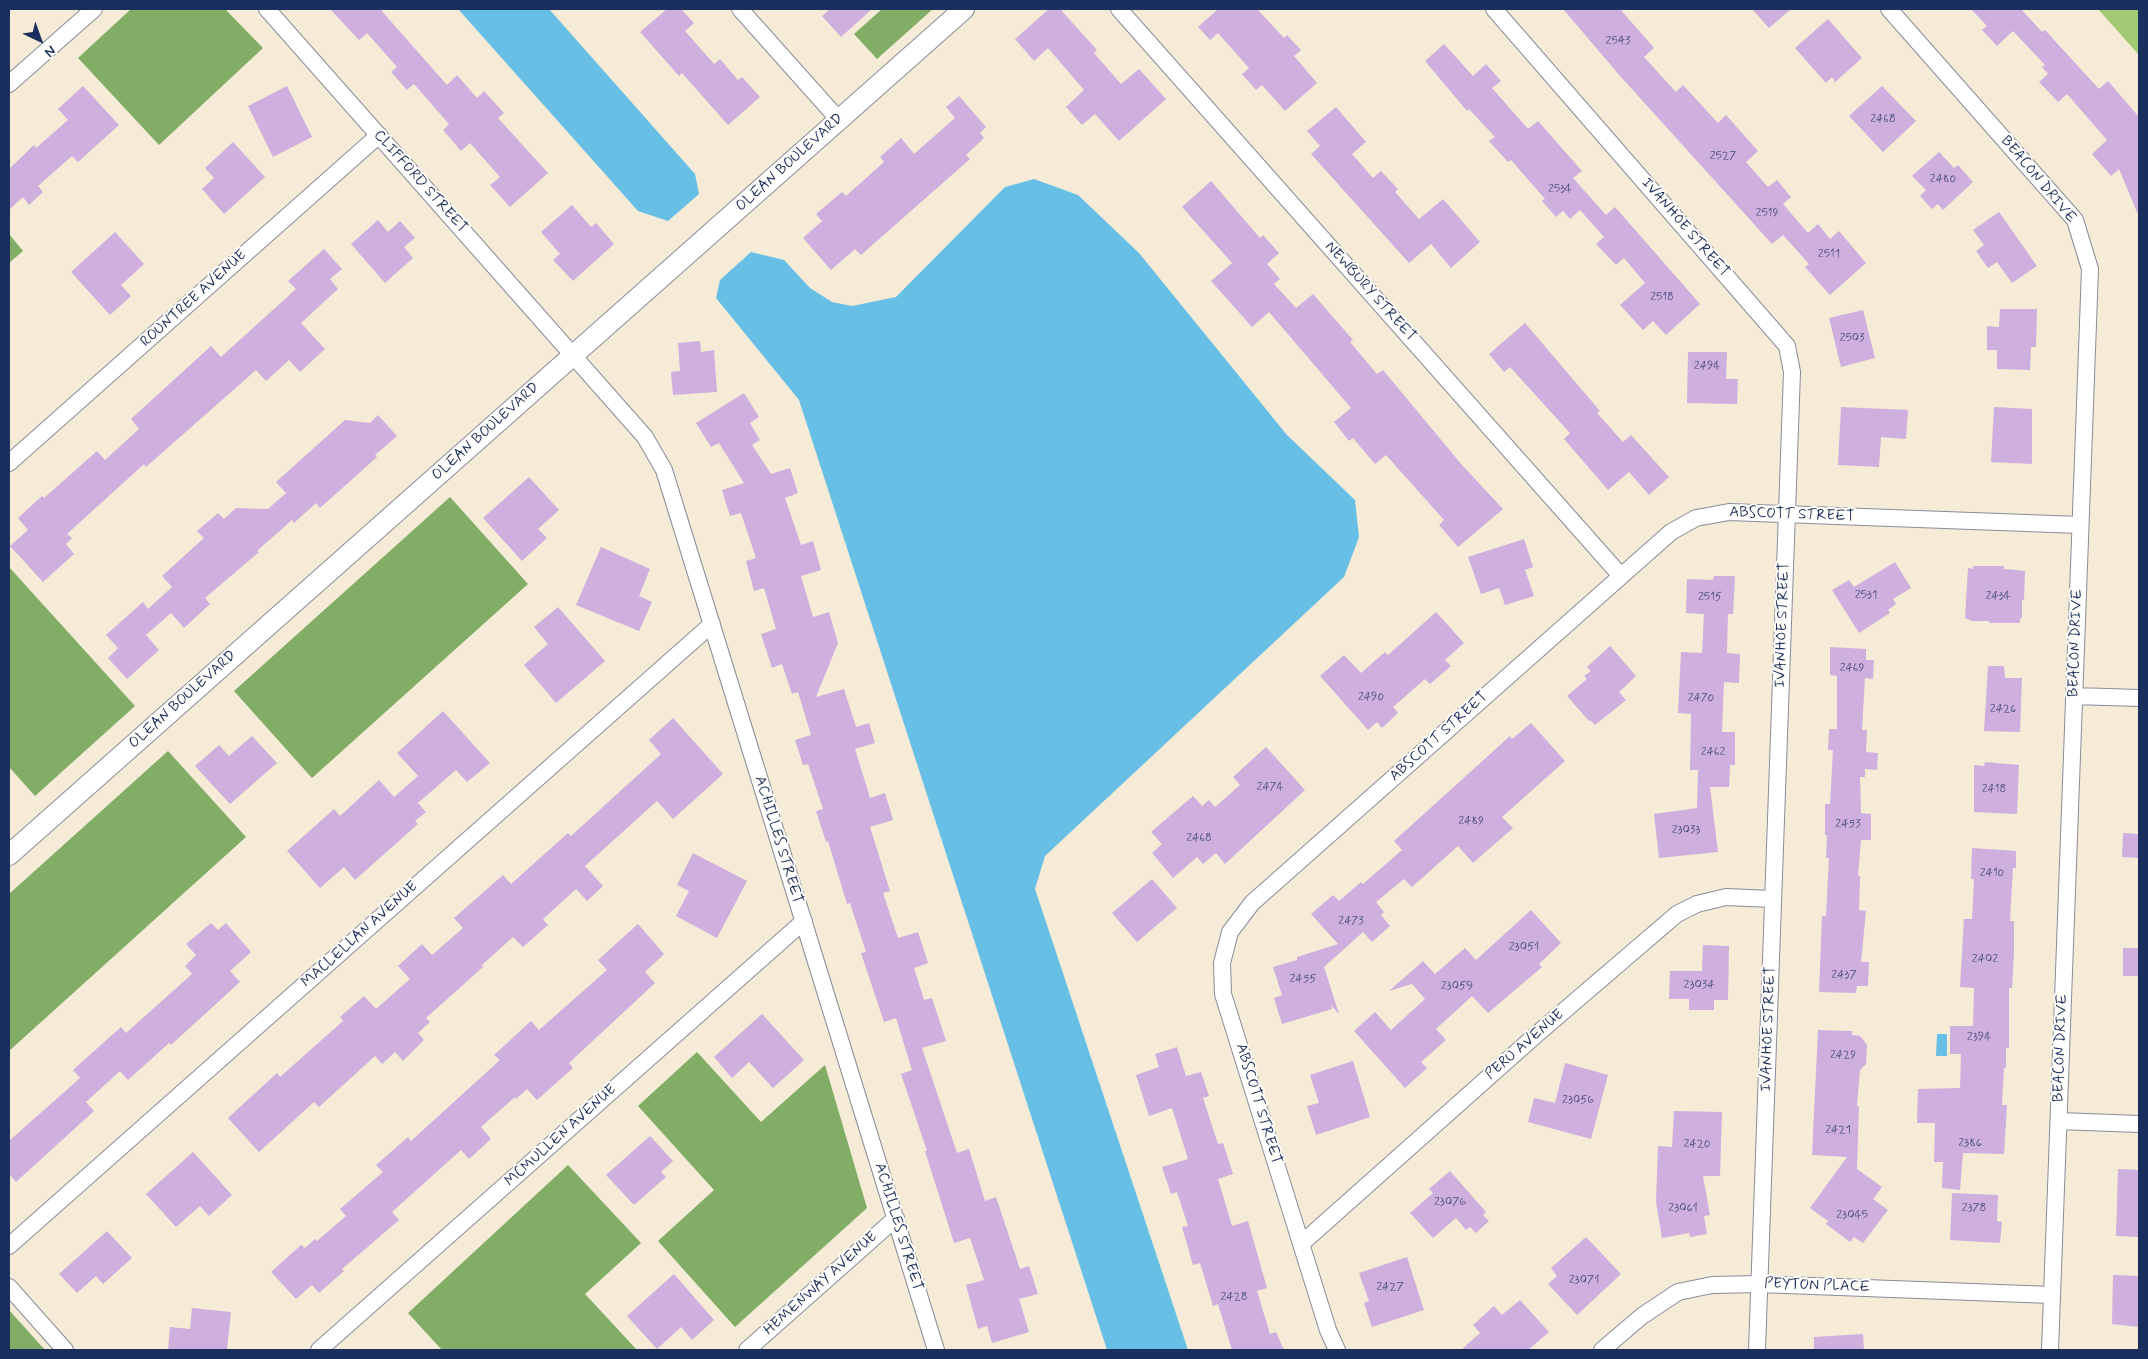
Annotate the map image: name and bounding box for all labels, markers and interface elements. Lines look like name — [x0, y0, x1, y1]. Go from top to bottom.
north arrow — [15, 15, 65, 65]
house number: 2543 — [1606, 34, 1630, 48]
text: N — [41, 41, 60, 61]
street label: OLEAN BOULEVARD — [733, 110, 847, 216]
house number: 2468 — [1870, 112, 1896, 126]
street label: CLIFFORD STREET — [369, 127, 471, 237]
street label: BEACON DRIVE — [1996, 133, 2080, 227]
house number: 2527 — [1710, 149, 1736, 163]
house number: 2480 — [1930, 172, 1956, 186]
street label: IVANHOE STREET — [1637, 175, 1733, 281]
house number: 2534 — [1548, 182, 1572, 196]
house number: 2519 — [1756, 206, 1778, 220]
street label: NEWBURY STREET — [1320, 238, 1420, 346]
street label: ROUNTREE AVENUE — [137, 247, 251, 351]
house number: 2511 — [1818, 247, 1840, 261]
house number: 2518 — [1650, 290, 1674, 304]
house number: 2503 — [1840, 331, 1864, 345]
house number: 2494 — [1694, 359, 1720, 373]
street label: OLEAN BOULEVARD — [429, 379, 543, 485]
street label: ABSCOTT STREET — [1729, 504, 1855, 526]
street label: IVANHOE STREET — [1772, 562, 1794, 688]
house number: 2531 — [1855, 588, 1877, 602]
house number: 2434 — [1985, 589, 2011, 603]
street label: BEACON DRIVE — [2065, 589, 2087, 697]
house number: 2515 — [1698, 590, 1722, 604]
street label: OLEAN BOULEVARD — [126, 647, 240, 753]
house number: 2469 — [1840, 661, 1864, 675]
street label: ABSCOTT STREET — [1386, 688, 1492, 786]
house number: 2490 — [1358, 690, 1384, 704]
house number: 2470 — [1688, 691, 1714, 705]
house number: 2426 — [1990, 702, 2016, 716]
house number: 2462 — [1701, 745, 1725, 759]
street label: ACHILLES STREET — [750, 774, 806, 906]
house number: 2474 — [1257, 780, 1283, 794]
house number: 2418 — [1982, 782, 2006, 796]
house number: 2489 — [1458, 814, 1484, 828]
house number: 2453 — [1835, 817, 1861, 831]
house number: 23033 — [1672, 823, 1700, 837]
house number: 2468 — [1186, 831, 1212, 845]
house number: 2410 — [1980, 866, 2004, 880]
street label: MACLELLAN AVENUE — [298, 878, 422, 992]
house number: 2473 — [1338, 914, 1364, 928]
house number: 23051 — [1509, 940, 1539, 954]
house number: 2402 — [1972, 952, 1998, 966]
street label: IVANHOE STREET — [1758, 966, 1780, 1092]
house number: 2437 — [1831, 968, 1857, 982]
house number: 2455 — [1289, 972, 1317, 986]
house number: 23034 — [1684, 978, 1714, 992]
house number: 23059 — [1441, 979, 1473, 993]
street label: BEACON DRIVE — [2050, 994, 2072, 1102]
street label: PERU AVENUE — [1482, 1006, 1568, 1084]
house number: 2394 — [1967, 1030, 1991, 1044]
street label: ABSCOTT STREET — [1231, 1041, 1285, 1167]
house number: 2429 — [1830, 1048, 1856, 1062]
street label: MCMULLEN AVENUE — [502, 1081, 620, 1191]
house number: 23056 — [1562, 1093, 1594, 1107]
house number: 2421 — [1825, 1123, 1851, 1137]
house number: 2386 — [1958, 1136, 1982, 1150]
house number: 2420 — [1683, 1137, 1711, 1151]
street label: ACHILLES STREET — [870, 1161, 926, 1293]
house number: 23076 — [1434, 1195, 1466, 1209]
house number: 23061 — [1668, 1201, 1698, 1215]
house number: 2378 — [1962, 1201, 1986, 1215]
house number: 23045 — [1836, 1208, 1868, 1222]
street label: HEMENWAY AVENUE — [761, 1228, 881, 1340]
house number: 23071 — [1569, 1273, 1599, 1287]
street label: PEYTON PLACE — [1764, 1275, 1870, 1297]
house number: 2427 — [1376, 1280, 1404, 1294]
house number: 2428 — [1220, 1290, 1248, 1304]

